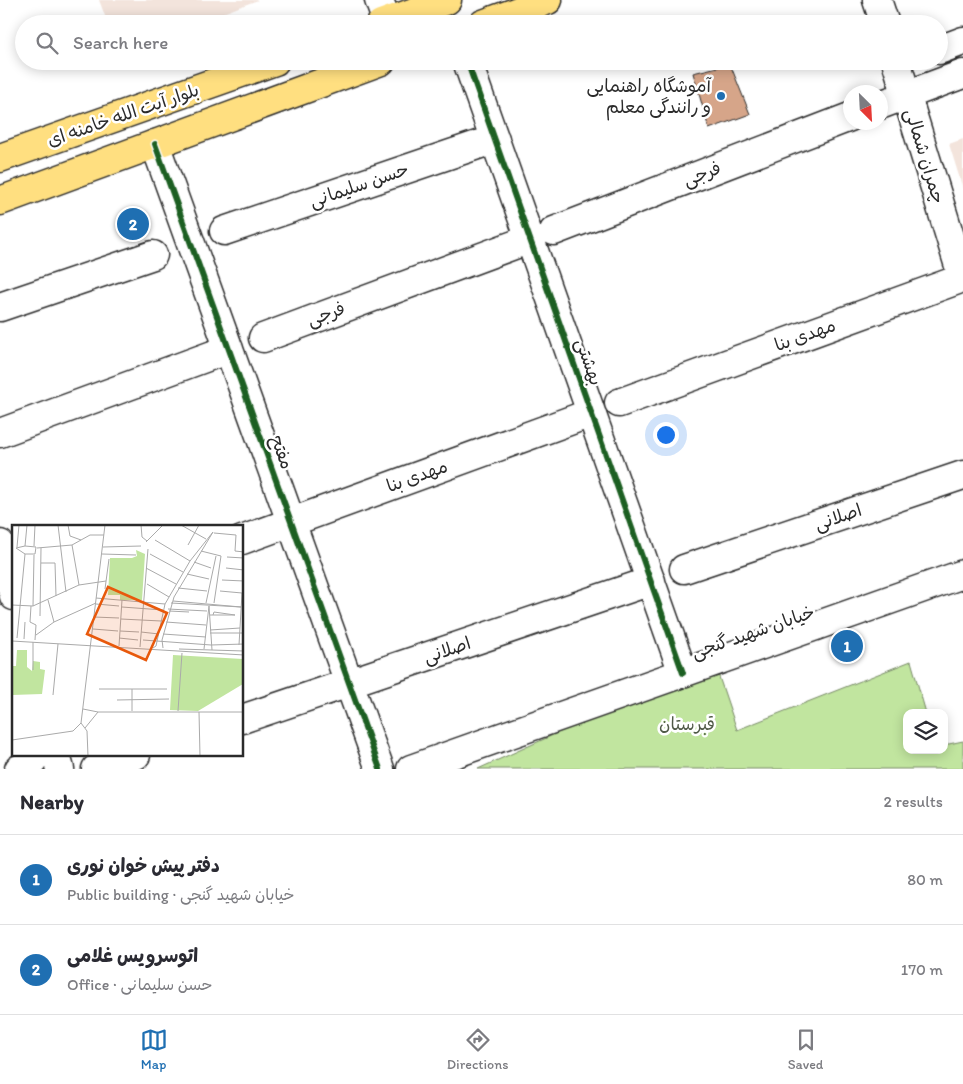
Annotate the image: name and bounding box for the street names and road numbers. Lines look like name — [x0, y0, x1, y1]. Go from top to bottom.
street label: بلوار آیت الله خامنه ای — [44, 79, 202, 151]
street label: چمران شمالی — [899, 106, 950, 207]
street label: فرجی — [680, 157, 724, 191]
street label: حسن سلیمانی — [306, 158, 412, 212]
street label: فرجی — [304, 297, 348, 331]
street label: مهدی بنا — [772, 314, 838, 356]
street label: بهشتی — [571, 336, 607, 388]
street label: مفتح — [265, 432, 298, 472]
street label: مهدی بنا — [384, 455, 450, 497]
street label: اصلانی — [811, 499, 865, 535]
street label: خیابان شهید گنجی — [688, 601, 818, 663]
street label: اصلانی — [420, 632, 474, 668]

